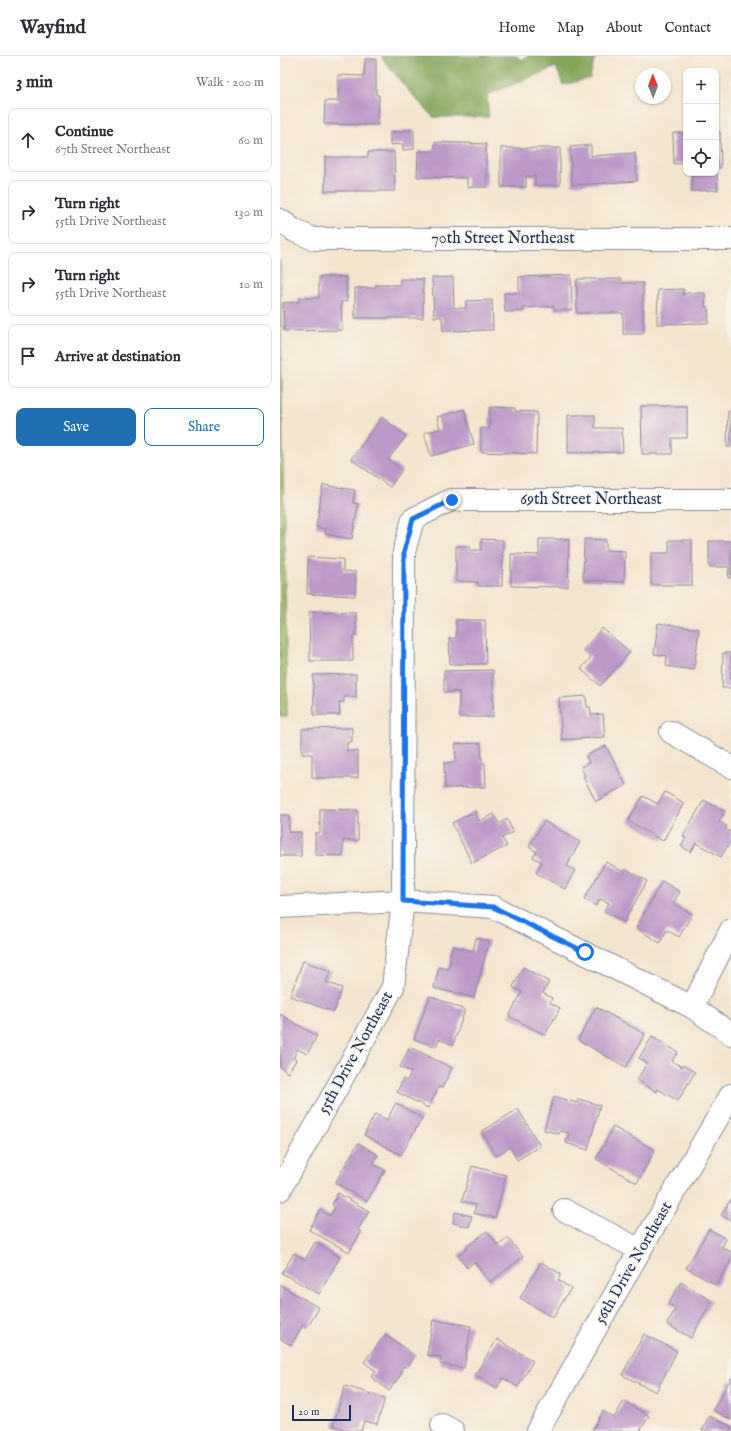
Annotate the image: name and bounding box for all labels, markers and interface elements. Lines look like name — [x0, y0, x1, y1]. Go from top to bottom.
text: Wayfind — [20, 16, 86, 40]
text: Home — [499, 19, 535, 37]
text: Map — [557, 19, 584, 37]
text: About — [606, 19, 642, 37]
text: Contact — [664, 19, 711, 37]
north arrow — [635, 68, 671, 104]
map controls — [683, 68, 719, 176]
button: + — [683, 68, 719, 104]
text: 3 min — [16, 72, 53, 93]
text: Walk · 200 m — [196, 74, 264, 91]
button: − — [683, 104, 719, 140]
text: Continue — [55, 122, 113, 141]
icon: ahead — [17, 129, 39, 151]
text: 60 m — [238, 132, 263, 149]
button: locate — [683, 140, 719, 176]
text: 67th Street Northeast — [55, 141, 171, 158]
text: Turn right — [55, 194, 120, 213]
icon: right — [17, 201, 39, 223]
text: 130 m — [234, 204, 263, 221]
text: 55th Drive Northeast — [55, 213, 166, 230]
street label: 70th Street Northeast — [431, 229, 575, 249]
text: Turn right — [55, 266, 120, 285]
icon: right — [17, 273, 39, 295]
text: 10 m — [239, 276, 263, 293]
text: 55th Drive Northeast — [55, 285, 166, 302]
icon: arrive — [17, 345, 39, 367]
text: Arrive at destination — [55, 347, 181, 366]
button: Save — [16, 408, 136, 446]
button: Share — [144, 408, 264, 446]
street label: 69th Street Northeast — [520, 490, 662, 510]
route end — [443, 491, 461, 509]
route start — [576, 943, 594, 961]
street label: 55th Drive Northeast — [314, 988, 398, 1118]
street label: 56th Drive Northeast — [591, 1198, 677, 1328]
scale bar — [292, 1403, 351, 1422]
text: 20 m — [298, 1405, 319, 1419]

